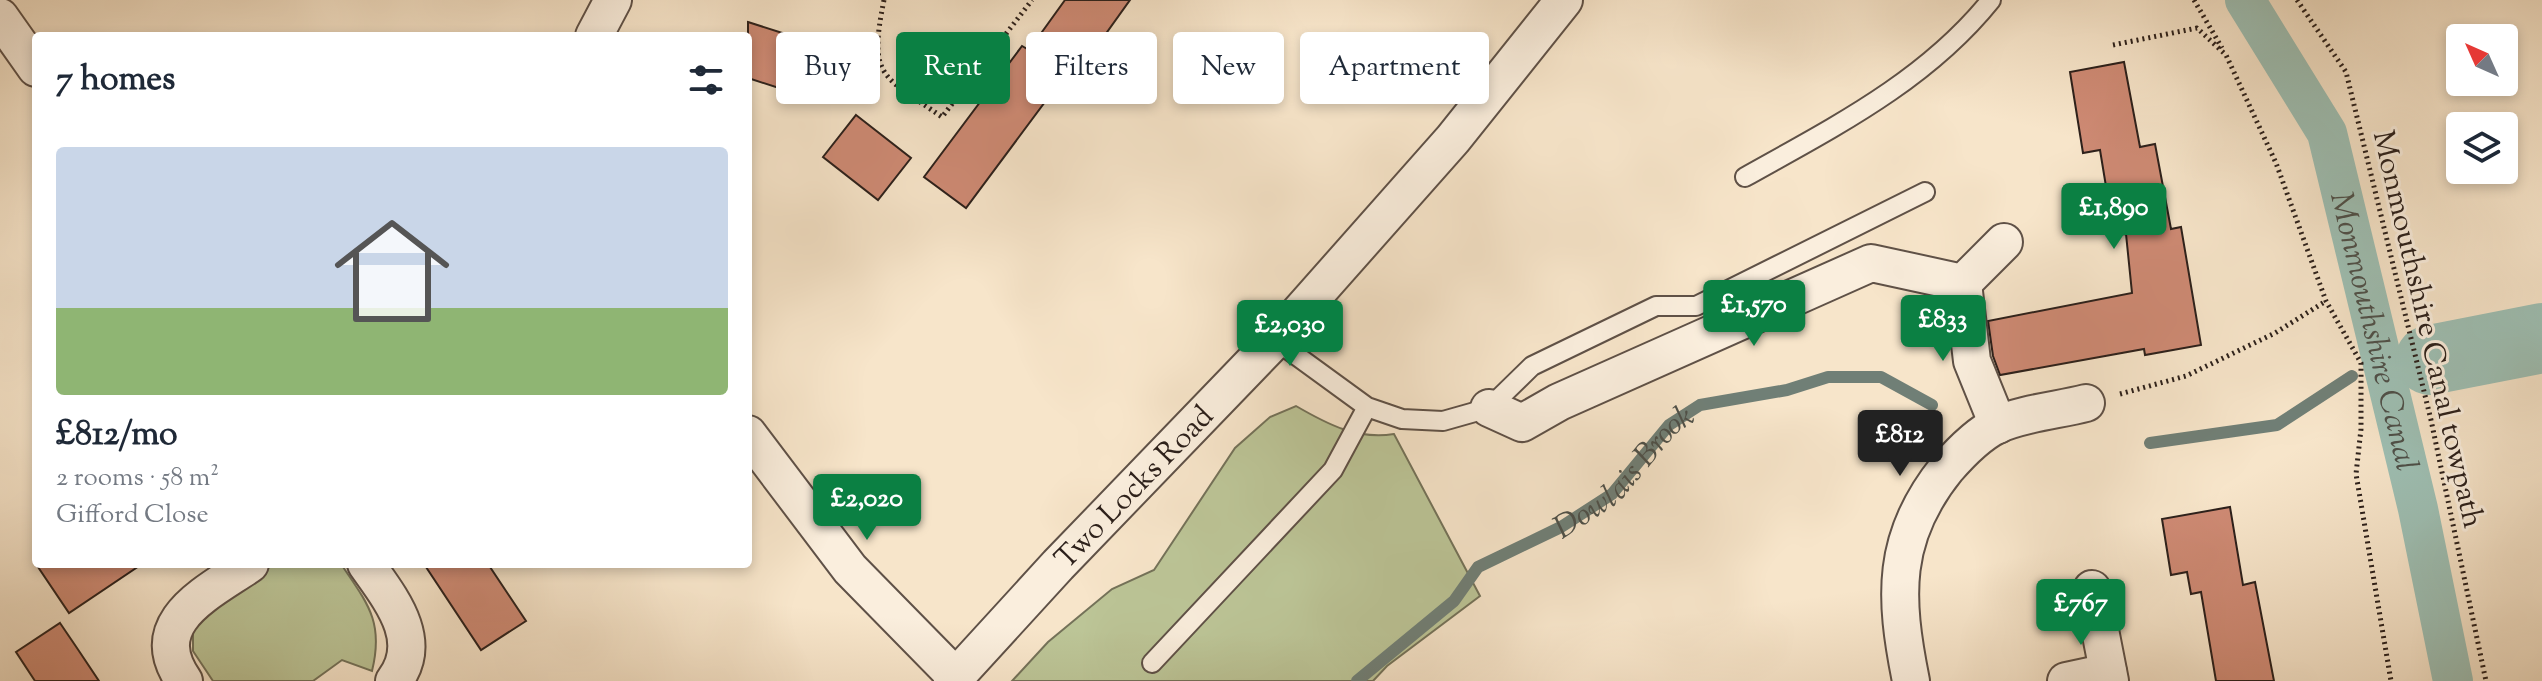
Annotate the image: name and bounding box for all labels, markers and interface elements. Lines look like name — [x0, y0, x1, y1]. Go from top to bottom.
north arrow — [2446, 24, 2518, 96]
map controls — [2446, 24, 2518, 184]
chip: Buy — [776, 32, 880, 104]
chip: Rent — [896, 32, 1010, 104]
chip: Filters — [1026, 32, 1157, 104]
chip: New — [1173, 32, 1284, 104]
chip: Apartment — [1300, 32, 1489, 104]
text: 7 homes — [56, 56, 175, 105]
icon: filters — [684, 58, 728, 102]
button: layers — [2446, 112, 2518, 184]
street label: Monmouthshire Canal towpath — [2366, 127, 2492, 531]
pin: £1,890 — [2049, 183, 2179, 251]
water label: Monmouthshire Canal — [2322, 187, 2428, 473]
text: £1,890 — [2079, 190, 2149, 227]
icon: home — [320, 199, 464, 343]
pin: £1,570 — [1689, 280, 1819, 348]
text: £1,570 — [1721, 287, 1787, 324]
pin: £833 — [1896, 295, 1990, 363]
pin: £2,030 — [1225, 300, 1355, 368]
text: £833 — [1919, 302, 1967, 339]
text: £2,030 — [1255, 307, 1325, 344]
water label: Dowlais Brook — [1545, 395, 1704, 552]
street label: Two Locks Road — [1046, 397, 1225, 580]
pin: £812 — [1853, 410, 1947, 478]
text: £812/mo — [56, 411, 178, 460]
text: £812 — [1876, 417, 1924, 454]
text: 2 rooms · 58 m² — [56, 460, 219, 497]
pin: £2,020 — [802, 474, 932, 542]
text: £2,020 — [831, 481, 903, 518]
text: Gifford Close — [56, 497, 209, 534]
pin: £767 — [2034, 579, 2128, 647]
text: £767 — [2054, 586, 2108, 623]

